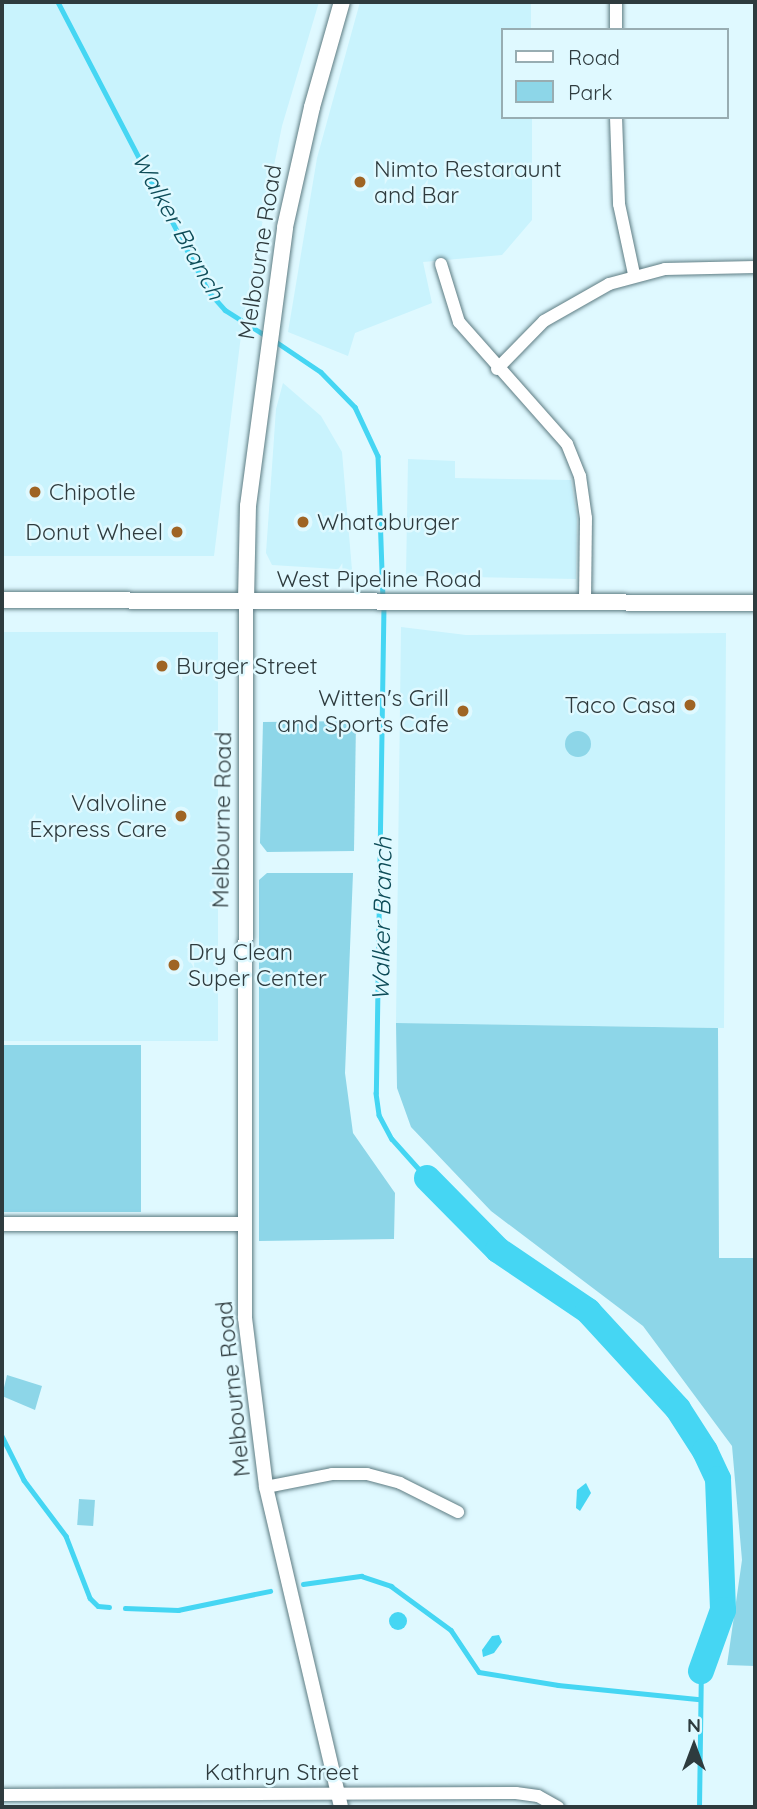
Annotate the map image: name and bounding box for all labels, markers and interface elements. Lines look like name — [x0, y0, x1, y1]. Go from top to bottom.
legend — [502, 28, 729, 119]
text: Road — [568, 44, 620, 70]
text: Park — [568, 79, 612, 105]
water label: Walker Branch — [126, 147, 230, 305]
place label: Nimto Restaraunt and Bar — [374, 155, 562, 209]
street label: Melbourne Road — [233, 163, 287, 341]
marker: Nimto Restaraunt and Bar — [352, 174, 368, 190]
place label: Chipotle — [49, 478, 136, 506]
marker: Chipotle — [27, 484, 43, 500]
place label: Whataburger — [317, 508, 459, 536]
marker: Whataburger — [295, 514, 311, 530]
place label: Donut Wheel — [25, 518, 163, 546]
marker: Donut Wheel — [169, 524, 185, 540]
street label: West Pipeline Road — [276, 565, 482, 593]
place label: Burger Street — [176, 652, 317, 680]
marker: Burger Street — [154, 658, 170, 674]
place label: Witten's Grill and Sports Cafe — [277, 684, 449, 738]
place label: Taco Casa — [565, 691, 676, 719]
marker: Taco Casa — [682, 697, 698, 713]
marker: Witten's Grill and Sports Cafe — [455, 703, 471, 719]
street label: Melbourne Road — [207, 731, 237, 909]
place label: Valvoline Express Care — [29, 789, 167, 843]
marker: Valvoline Express Care — [173, 808, 189, 824]
water label: Walker Branch — [366, 837, 398, 1001]
place label: Dry Clean Super Center — [188, 938, 327, 992]
marker: Dry Clean Super Center — [166, 957, 182, 973]
street label: Melbourne Road — [210, 1300, 256, 1478]
north arrow — [659, 1711, 729, 1781]
text: N — [687, 1713, 701, 1737]
street label: Kathryn Street — [205, 1758, 359, 1786]

